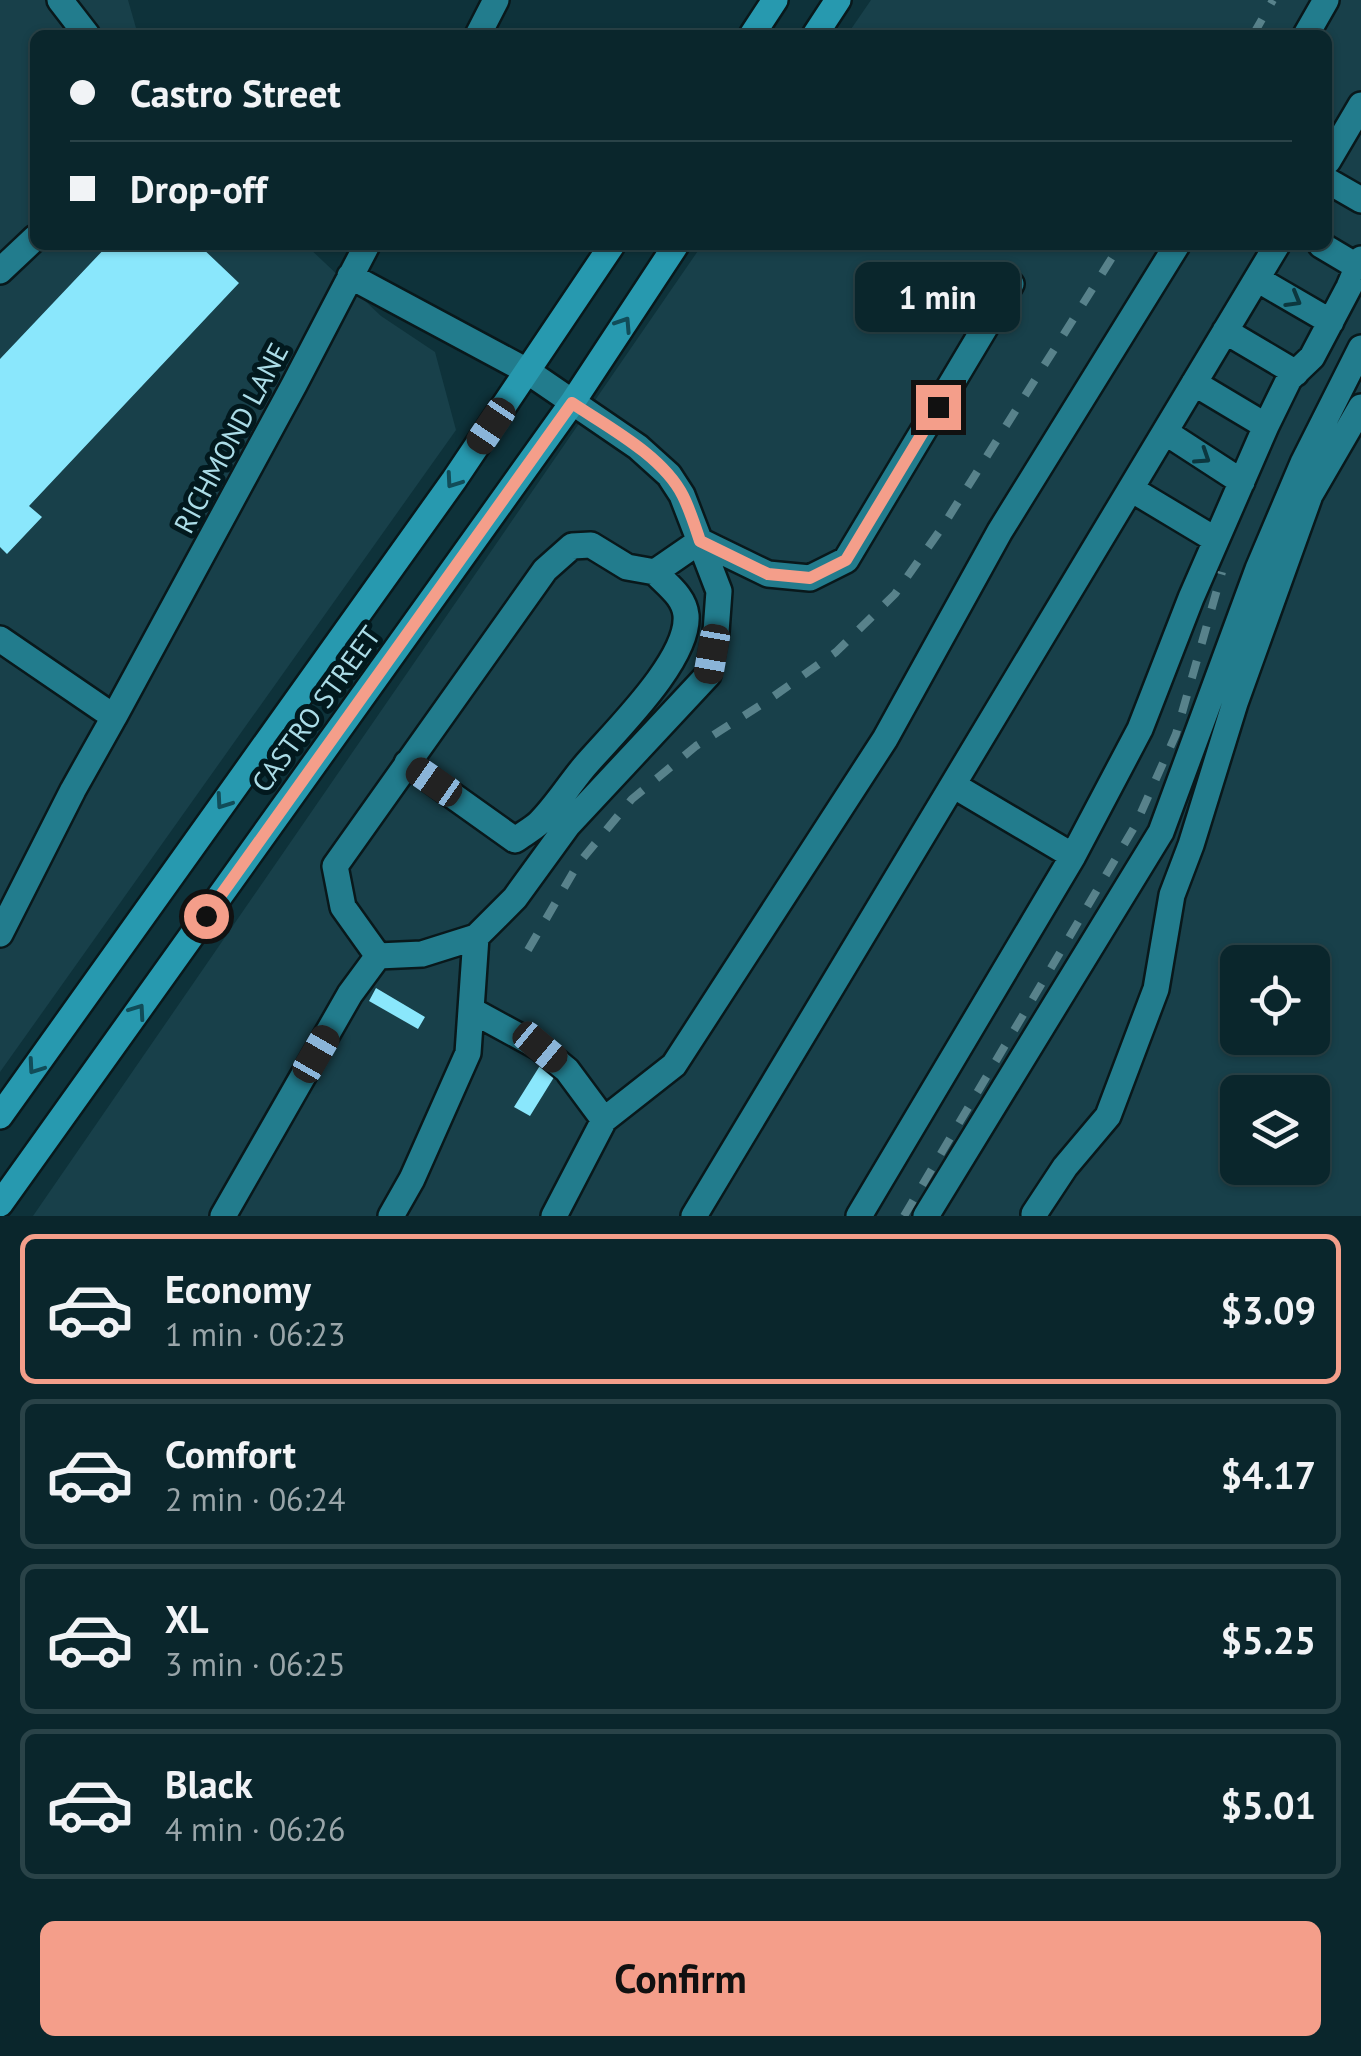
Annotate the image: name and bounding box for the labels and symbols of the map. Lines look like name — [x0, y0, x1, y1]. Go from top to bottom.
callout: 1 min — [856, 262, 1020, 332]
one-way arrow — [1283, 288, 1301, 307]
one-way arrow — [612, 316, 631, 334]
street label: RICHMOND LANE — [165, 336, 296, 539]
route end — [916, 385, 961, 430]
car — [462, 393, 520, 459]
one-way arrow — [1193, 444, 1211, 463]
one-way arrow — [447, 470, 465, 488]
street label: CASTRO STREET — [243, 618, 389, 799]
car — [692, 622, 732, 686]
car — [401, 753, 467, 811]
one-way arrow — [217, 791, 235, 809]
route start — [184, 894, 229, 939]
one-way arrow — [126, 1004, 144, 1022]
car — [507, 1016, 573, 1078]
car — [288, 1021, 344, 1087]
one-way arrow — [29, 1056, 47, 1074]

